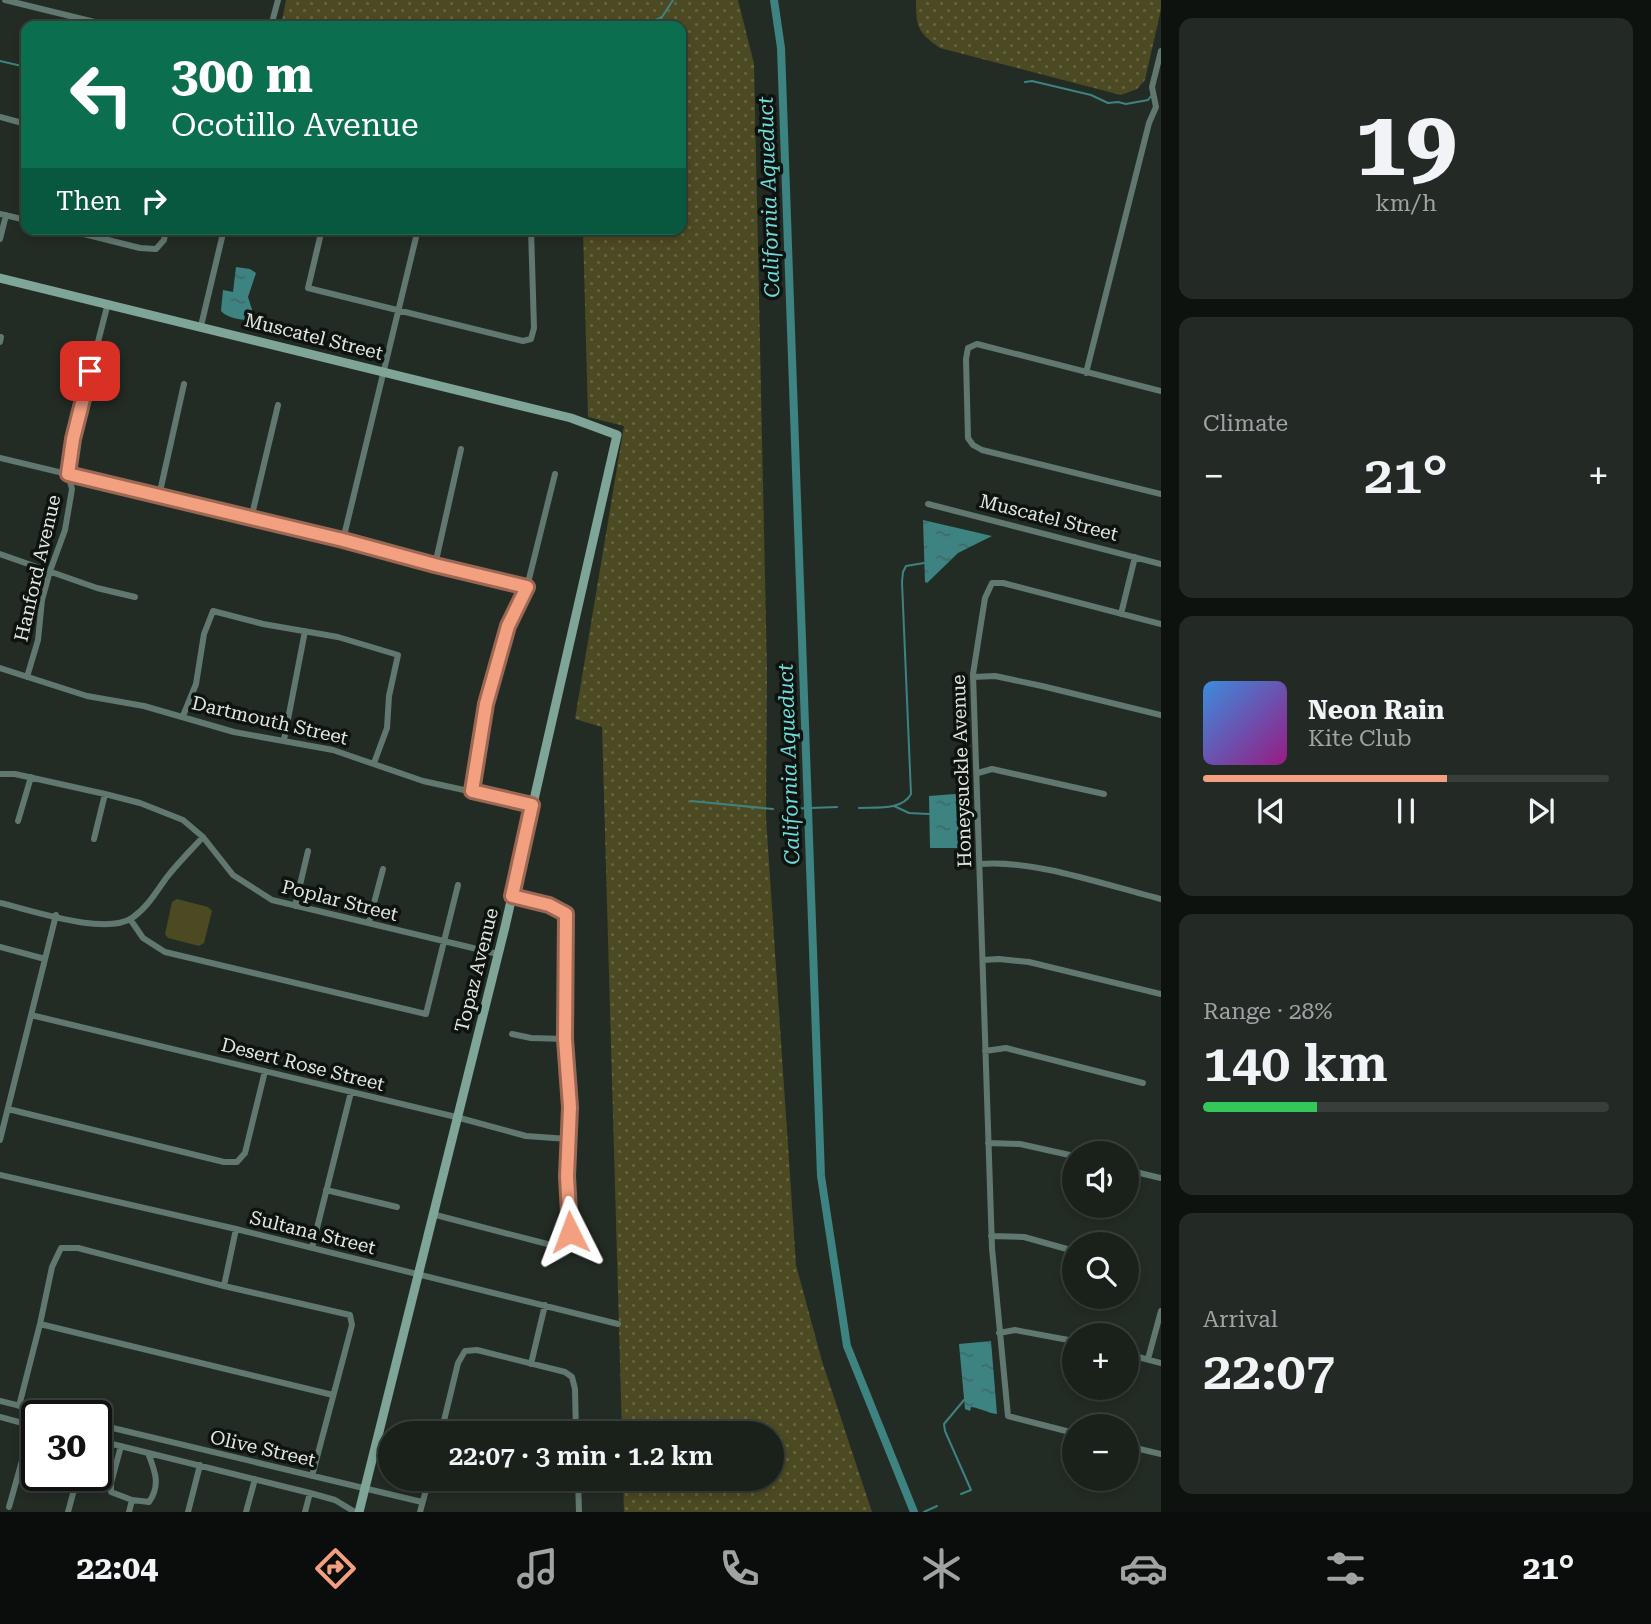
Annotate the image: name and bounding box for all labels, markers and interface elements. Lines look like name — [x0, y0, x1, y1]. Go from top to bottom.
text: 300 m — [171, 47, 313, 104]
icon: left — [56, 49, 147, 140]
text: 19 — [1355, 91, 1457, 197]
water label: California Aqueduct — [753, 96, 785, 298]
text: Ocotillo Avenue — [171, 106, 419, 144]
icon: right — [135, 182, 173, 220]
text: Then — [56, 186, 121, 216]
text: km/h — [1375, 190, 1437, 217]
street label: Muscatel Street — [242, 308, 385, 365]
pin — [60, 341, 120, 401]
icon: arrive — [71, 352, 109, 390]
text: Climate — [1203, 410, 1288, 437]
text: 21° — [1364, 445, 1448, 506]
text: − — [1203, 454, 1224, 498]
text: + — [1588, 454, 1609, 498]
street label: Muscatel Street — [977, 489, 1120, 546]
street label: Hanford Avenue — [9, 492, 66, 644]
water label: California Aqueduct — [773, 663, 805, 865]
street label: Honeysuckle Avenue — [947, 674, 976, 868]
street label: Dartmouth Street — [190, 691, 350, 750]
text: Neon Rain — [1308, 695, 1444, 725]
text: Kite Club — [1308, 725, 1412, 752]
icon: previous — [1252, 792, 1290, 830]
icon: pause — [1387, 792, 1425, 830]
icon: next — [1522, 792, 1560, 830]
street label: Poplar Street — [279, 875, 400, 926]
street label: Topaz Avenue — [450, 905, 503, 1035]
text: Range · 28% — [1203, 998, 1332, 1025]
street label: Desert Rose Street — [219, 1033, 387, 1096]
text: 140 km — [1203, 1033, 1388, 1094]
map controls — [1062, 1141, 1139, 1491]
button: sound — [1062, 1141, 1139, 1218]
position arrow — [533, 1195, 607, 1269]
street label: Sultana Street — [248, 1206, 378, 1259]
button: search — [1062, 1232, 1139, 1309]
text: Arrival — [1203, 1306, 1278, 1333]
button: + — [1062, 1323, 1139, 1400]
text: 22:07 — [1203, 1341, 1335, 1402]
speed limit sign: 30 — [21, 1400, 112, 1491]
button: − — [1062, 1414, 1139, 1491]
street label: Olive Street — [208, 1425, 318, 1472]
text: 22:07 · 3 min · 1.2 km — [449, 1441, 713, 1471]
icon: directions — [311, 1544, 360, 1593]
icon: music — [513, 1544, 562, 1593]
icon: phone — [715, 1544, 764, 1593]
icon: climate — [917, 1544, 966, 1593]
icon: car — [1119, 1544, 1168, 1593]
icon: filters — [1321, 1544, 1370, 1593]
text: 22:04 — [76, 1549, 158, 1587]
text: 21° — [1523, 1549, 1575, 1587]

